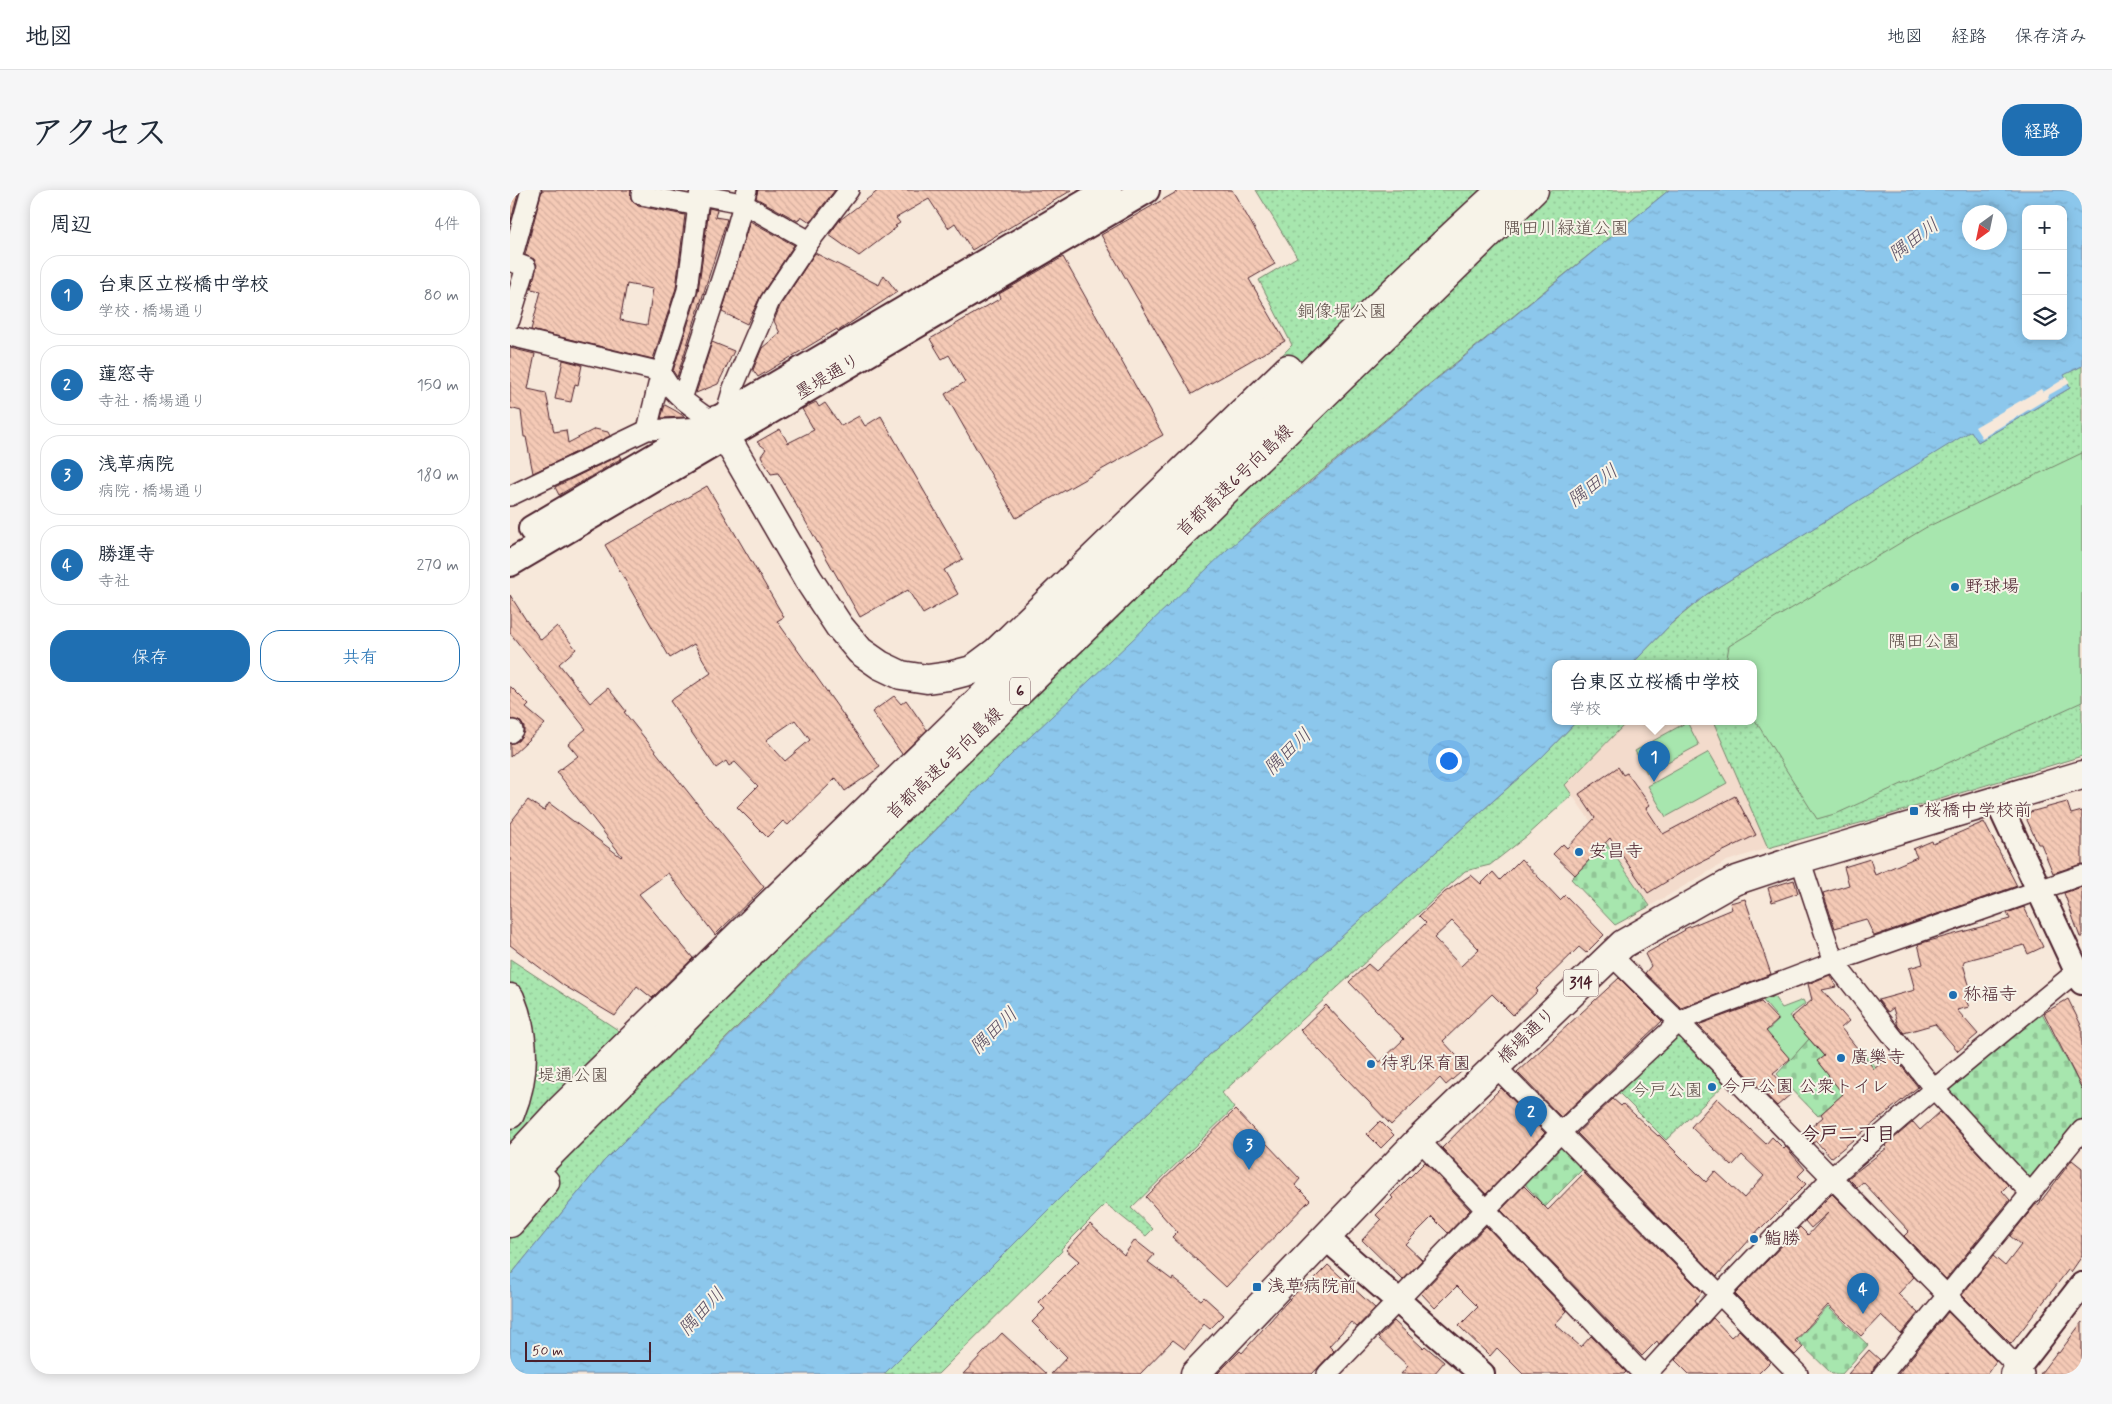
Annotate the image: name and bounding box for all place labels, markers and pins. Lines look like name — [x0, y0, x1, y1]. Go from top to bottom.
place label: 野球場 — [1965, 575, 2019, 599]
marker: 野球場 — [1949, 581, 1961, 593]
pin: 1 — [1638, 741, 1670, 782]
place label: 桜橋中学校前 — [1924, 799, 2032, 823]
marker: 桜橋中学校前 — [1908, 805, 1920, 817]
place label: 安昌寺 — [1589, 840, 1643, 864]
marker: 安昌寺 — [1573, 846, 1585, 858]
place label: 称福寺 — [1963, 983, 2017, 1007]
marker: 称福寺 — [1947, 989, 1959, 1001]
place label: 廣樂寺 — [1851, 1046, 1905, 1070]
place label: 待乳保育園 — [1381, 1052, 1471, 1076]
marker: 廣樂寺 — [1835, 1052, 1847, 1064]
marker: 待乳保育園 — [1365, 1058, 1377, 1070]
place label: 今戸公園 公衆トイレ — [1722, 1075, 1889, 1099]
marker: 今戸公園 公衆トイレ — [1706, 1081, 1718, 1093]
pin: 2 — [1515, 1096, 1547, 1137]
pin: 3 — [1233, 1129, 1265, 1170]
place label: 鮨勝 — [1764, 1227, 1800, 1251]
marker: 鮨勝 — [1748, 1233, 1760, 1245]
pin: 4 — [1847, 1273, 1879, 1314]
place label: 浅草病院前 — [1267, 1275, 1357, 1299]
marker: 浅草病院前 — [1251, 1281, 1263, 1293]

